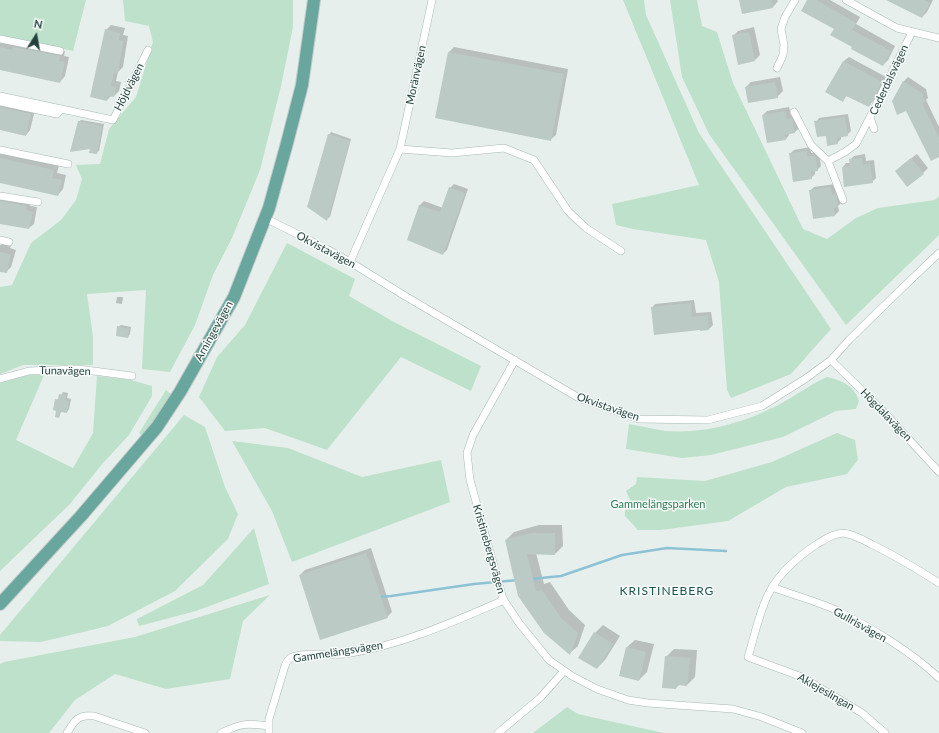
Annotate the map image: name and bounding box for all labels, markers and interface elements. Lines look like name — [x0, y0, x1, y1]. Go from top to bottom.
north arrow — [16, 16, 56, 56]
text: N — [33, 17, 44, 31]
street label: Cederdalsvägen — [867, 43, 911, 117]
street label: Moränvägen — [403, 44, 429, 106]
street label: Höjdvägen — [111, 61, 147, 113]
street label: Okvistavägen — [294, 229, 358, 271]
street label: Arningevägen — [192, 299, 236, 363]
street label: Tunavägen — [39, 364, 91, 378]
street label: Högdalavägen — [858, 386, 914, 444]
street label: Okvistavägen — [575, 390, 641, 424]
park label: Gammelängsparken — [611, 497, 705, 511]
street label: Kristinebergsvägen — [470, 503, 508, 595]
district label: KRISTINEBERG — [620, 584, 714, 598]
street label: Gullrisvägen — [831, 605, 889, 645]
street label: Gammelängsvägen — [292, 638, 384, 666]
street label: Aklejeslingan — [795, 670, 857, 714]

